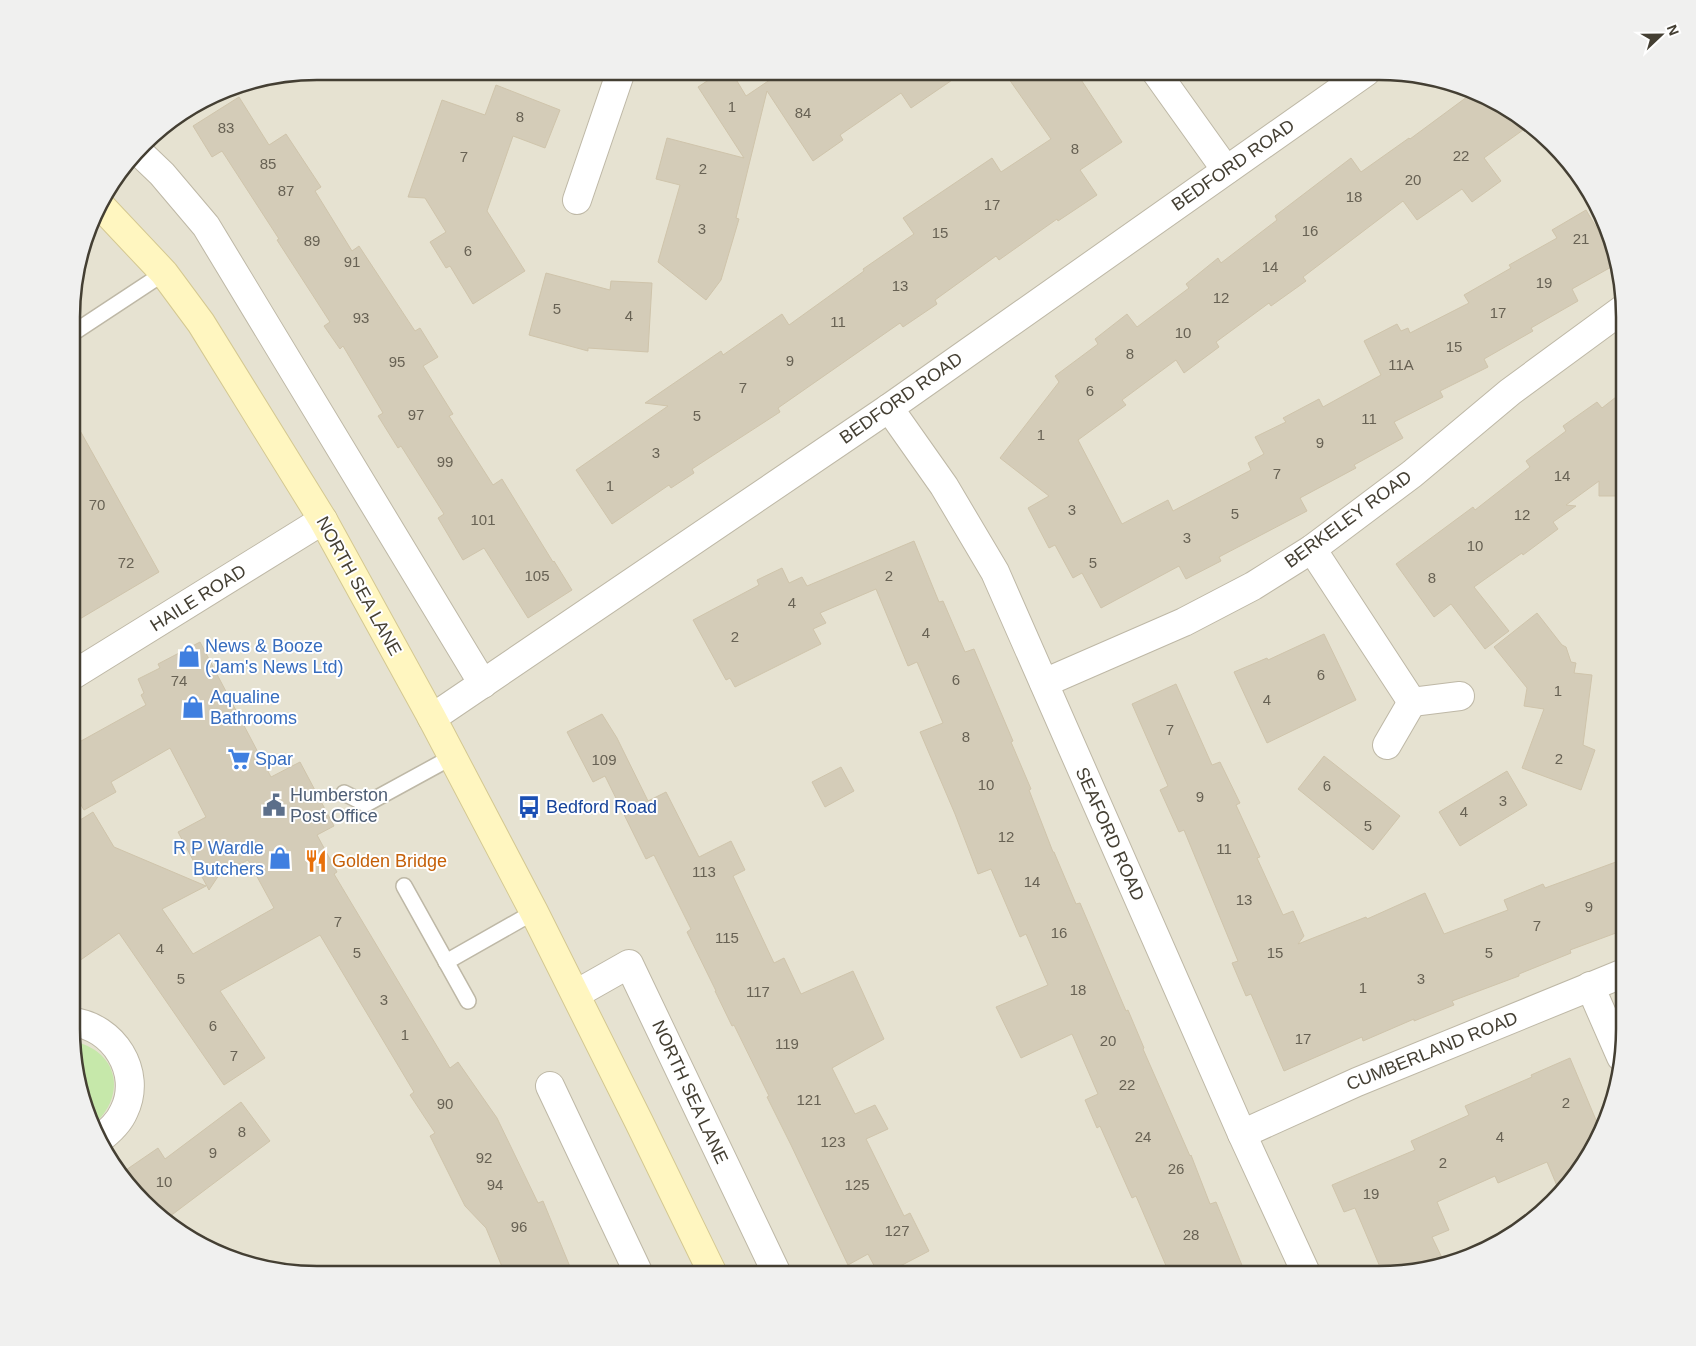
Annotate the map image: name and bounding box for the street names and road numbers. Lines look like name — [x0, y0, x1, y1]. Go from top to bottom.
street label: BEDFORD ROAD — [1168, 115, 1298, 215]
street label: BEDFORD ROAD — [836, 348, 966, 448]
street label: BERKELEY ROAD — [1281, 466, 1415, 572]
street label: NORTH SEA LANE — [313, 513, 405, 659]
street label: HAILE ROAD — [146, 561, 250, 635]
street label: SEAFORD ROAD — [1072, 764, 1148, 904]
street label: CUMBERLAND ROAD — [1343, 1007, 1521, 1095]
street label: NORTH SEA LANE — [648, 1017, 732, 1167]

